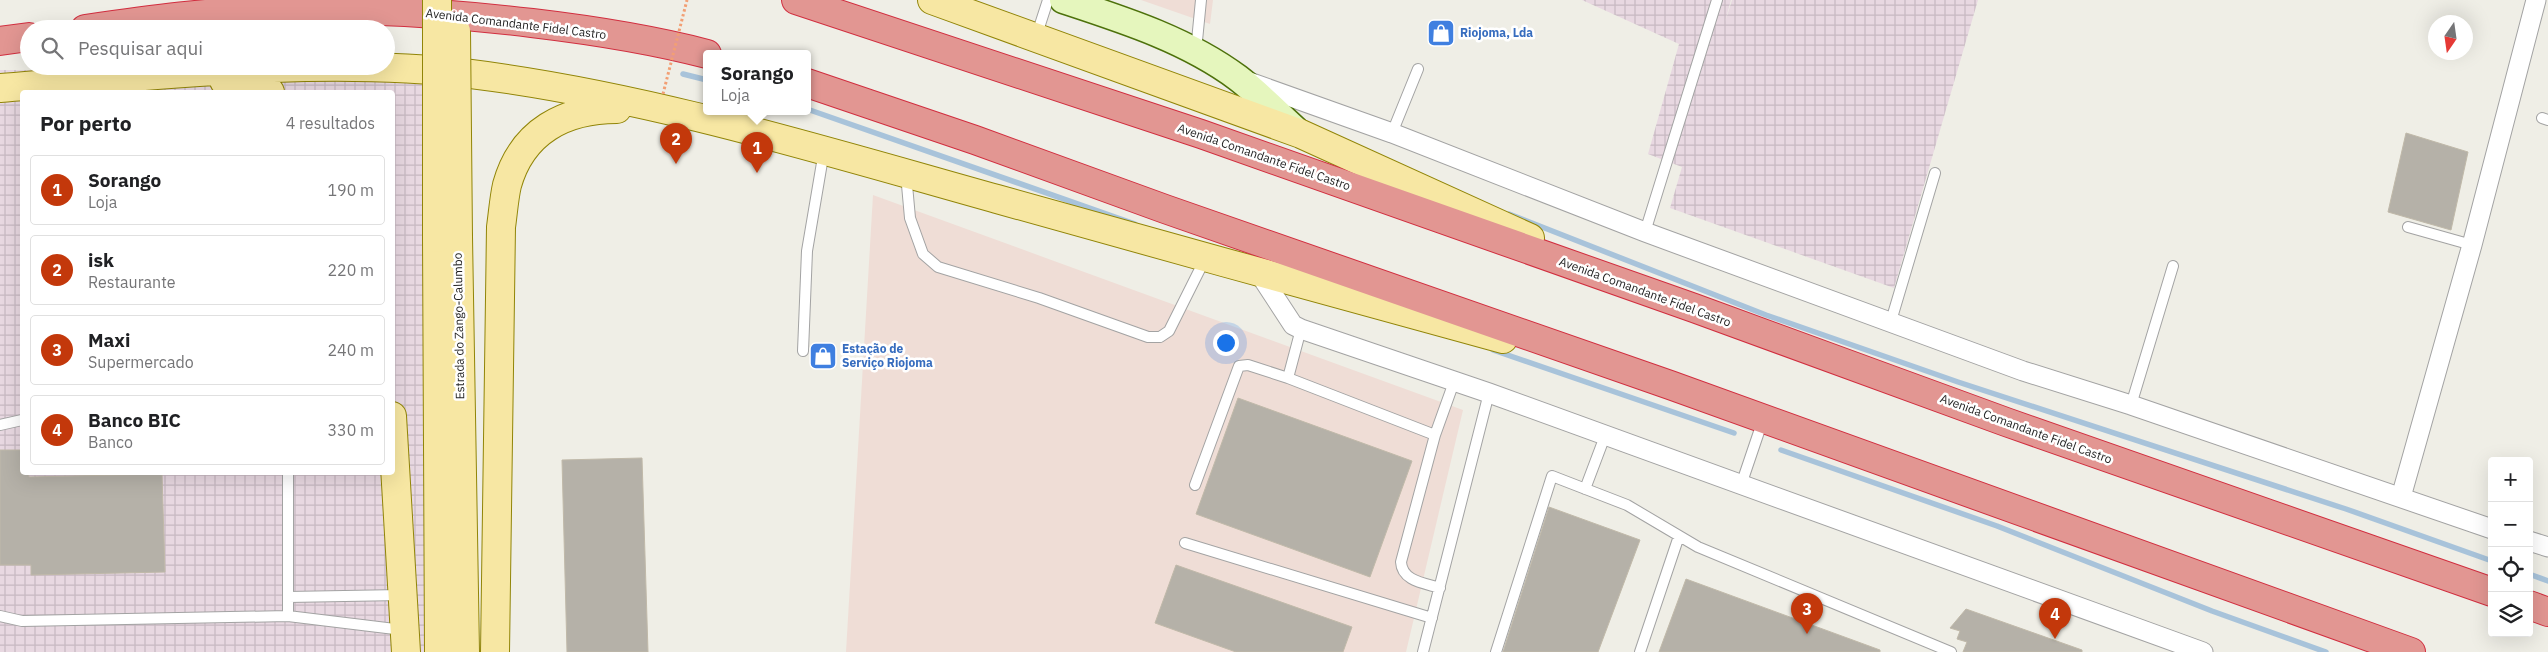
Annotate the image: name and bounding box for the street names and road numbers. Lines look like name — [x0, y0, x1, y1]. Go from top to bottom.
street label: Avenida Comandante Fidel Castro — [425, 5, 607, 42]
street label: Avenida Comandante Fidel Castro — [1176, 120, 1353, 193]
street label: Estrada do Zango-Calumbo — [450, 252, 467, 400]
street label: Avenida Comandante Fidel Castro — [1557, 253, 1733, 330]
street label: Avenida Comandante Fidel Castro — [1938, 390, 2114, 467]

